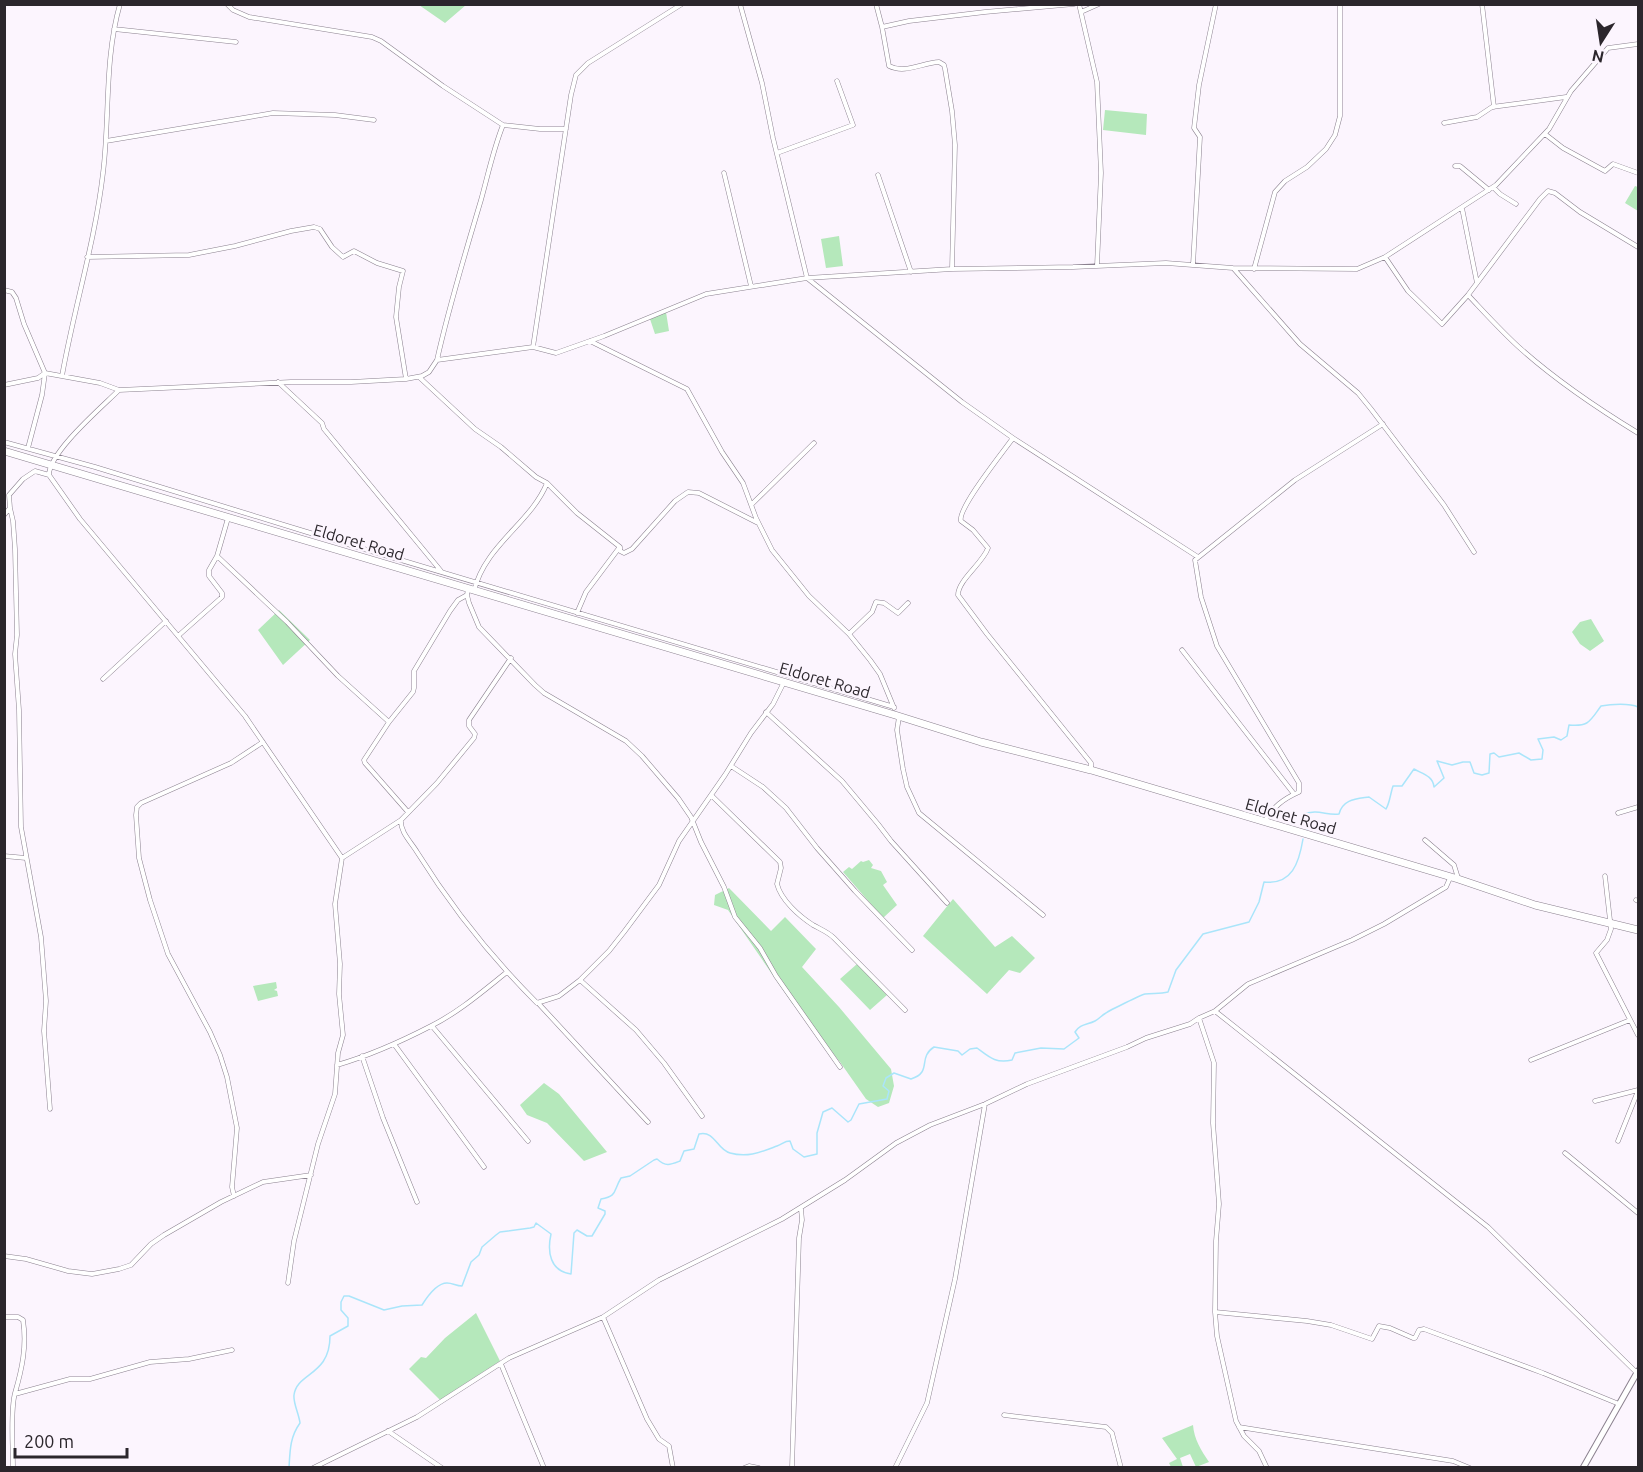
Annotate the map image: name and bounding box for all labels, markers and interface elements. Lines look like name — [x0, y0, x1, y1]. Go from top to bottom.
north arrow — [1571, 12, 1631, 72]
text: N — [1590, 47, 1606, 67]
street label: Eldoret Road — [312, 520, 406, 564]
street label: Eldoret Road — [778, 658, 872, 702]
street label: Eldoret Road — [1244, 794, 1338, 838]
scale bar — [15, 1421, 128, 1459]
text: 200 m — [24, 1431, 74, 1451]

